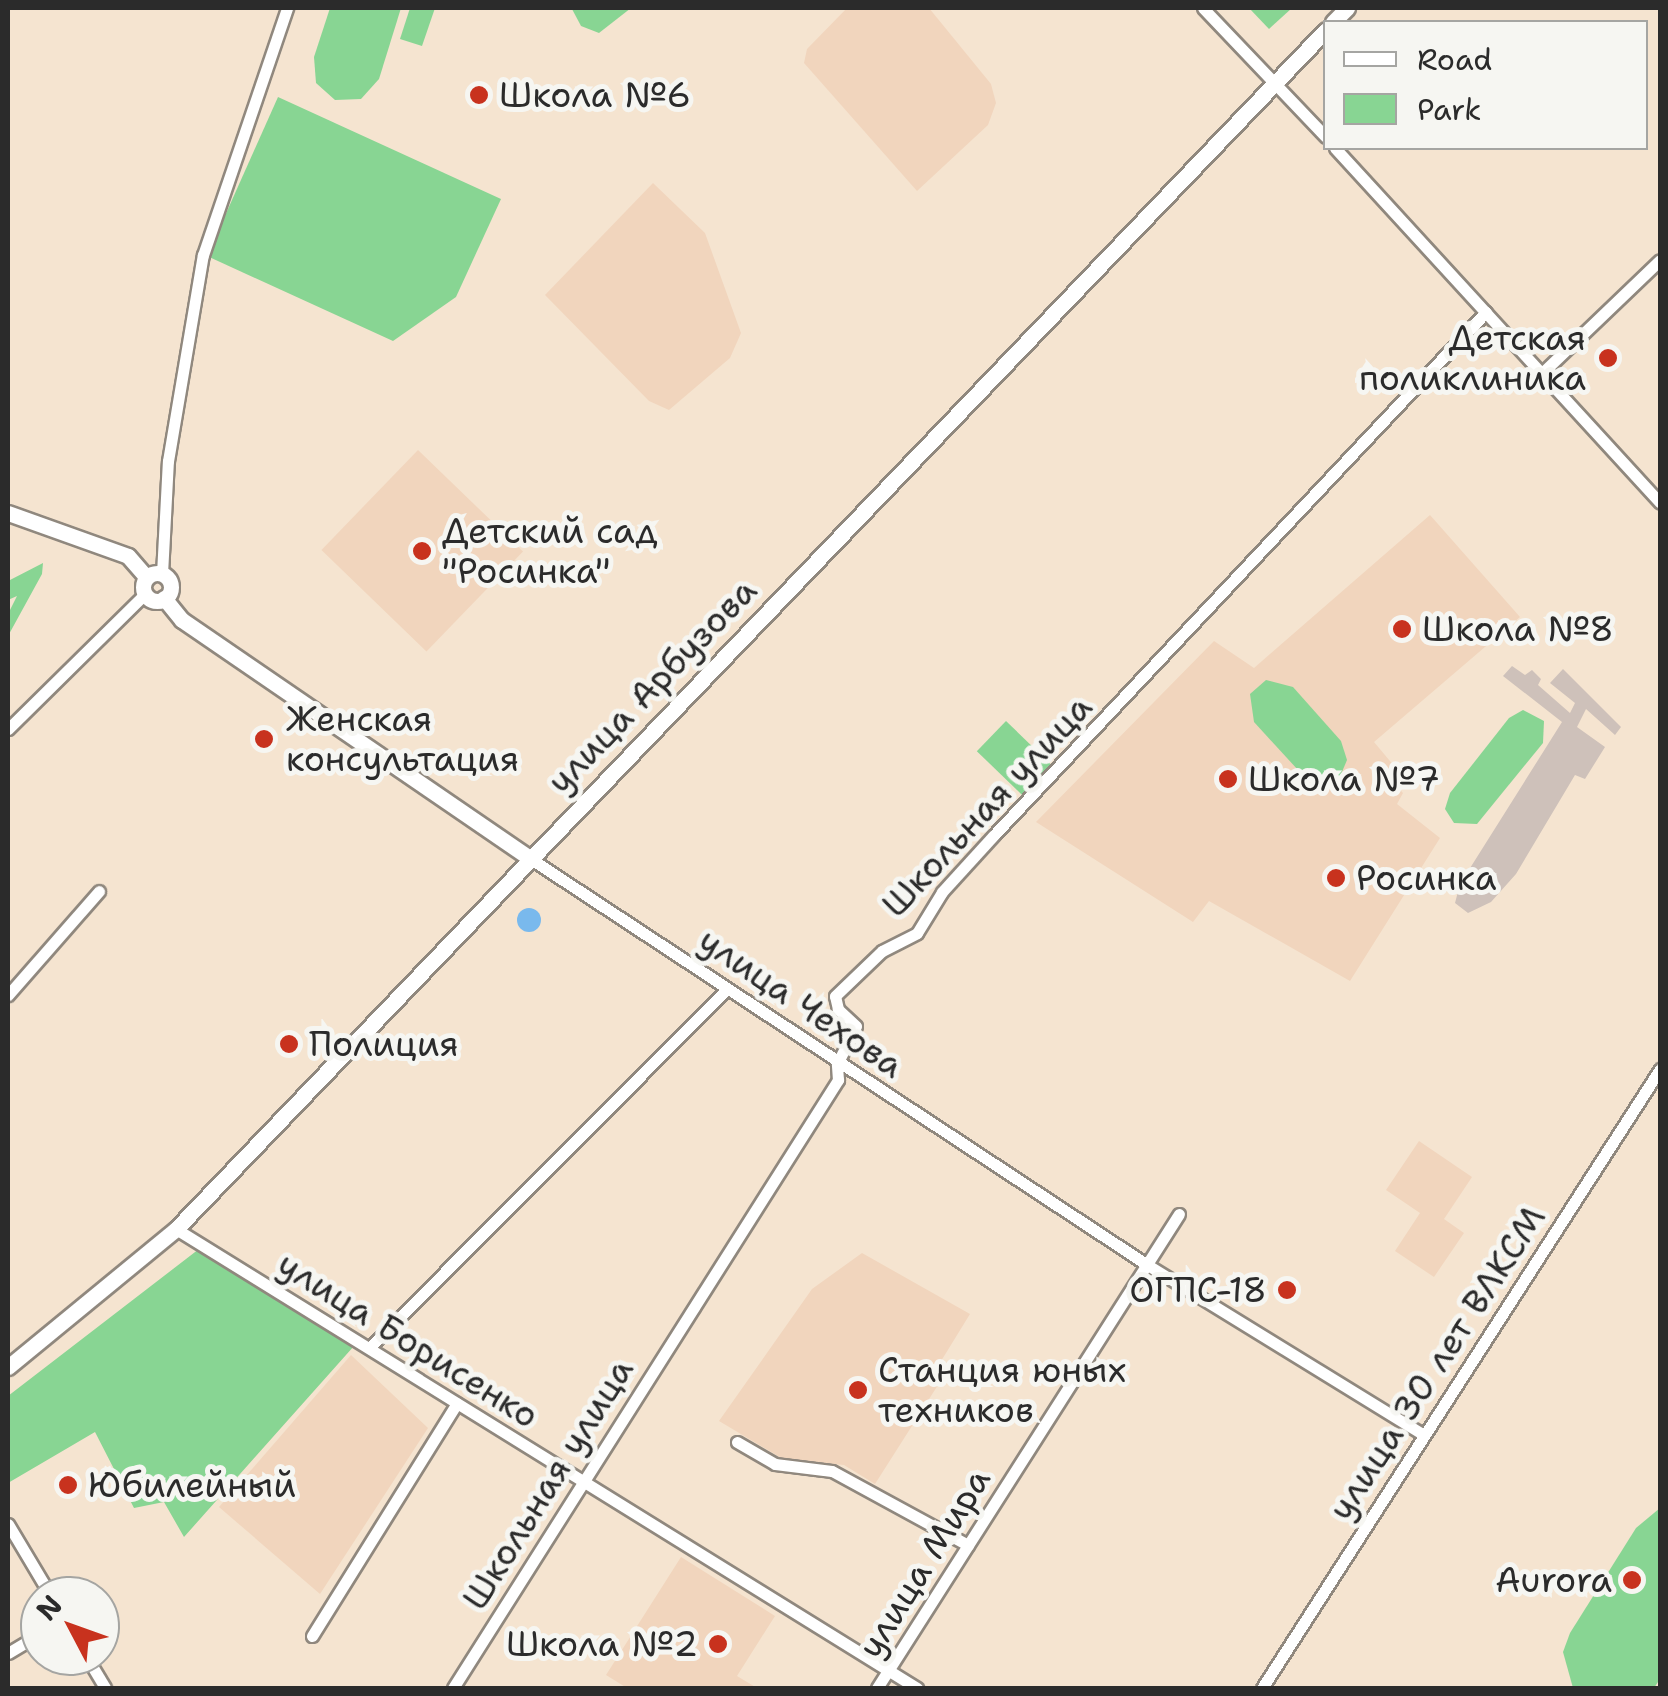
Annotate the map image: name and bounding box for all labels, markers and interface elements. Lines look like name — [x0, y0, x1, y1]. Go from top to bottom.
legend — [1323, 20, 1648, 150]
text: Road — [1417, 39, 1492, 80]
place label: Школа №6 — [499, 74, 691, 116]
marker: Школа №6 — [468, 84, 490, 106]
text: Park — [1417, 89, 1481, 130]
place label: Детская поликлиника — [1359, 317, 1586, 399]
marker: Детская поликлиника — [1595, 345, 1621, 371]
place label: Детский сад "Росинка" — [442, 510, 658, 592]
marker: Детский сад "Росинка" — [411, 540, 433, 562]
street label: улица Арбузова — [539, 570, 765, 802]
place label: Школа №8 — [1422, 608, 1614, 650]
marker: Школа №8 — [1391, 618, 1413, 640]
street label: Школьная улица — [873, 686, 1101, 926]
place label: Женская консультация — [286, 698, 519, 780]
marker: Женская консультация — [251, 726, 277, 752]
place label: Школа №7 — [1248, 758, 1440, 800]
marker: Школа №7 — [1217, 768, 1239, 790]
place label: Росинка — [1356, 857, 1496, 899]
marker: Росинка — [1325, 867, 1347, 889]
street label: улица Чехова — [691, 919, 911, 1087]
place label: Полиция — [309, 1023, 459, 1065]
marker: Полиция — [278, 1033, 300, 1055]
street label: улица 30 лет ВЛКСМ — [1320, 1198, 1554, 1528]
street label: улица Борисенко — [270, 1243, 546, 1437]
place label: ОГПС-18 — [1129, 1269, 1267, 1311]
marker: ОГПС-18 — [1276, 1279, 1298, 1301]
place label: Станция юных техников — [878, 1349, 1126, 1431]
street label: Школьная улица — [454, 1351, 642, 1617]
marker: Станция юных техников — [847, 1379, 869, 1401]
street label: улица Мира — [849, 1460, 999, 1666]
place label: Юбилейный — [88, 1464, 296, 1506]
marker: Юбилейный — [57, 1474, 79, 1496]
place label: Aurora — [1495, 1559, 1612, 1601]
marker: Aurora — [1621, 1569, 1643, 1591]
north arrow — [20, 1576, 120, 1676]
text: N — [27, 1587, 70, 1628]
place label: Школа №2 — [506, 1623, 698, 1665]
marker: Школа №2 — [707, 1633, 729, 1655]

